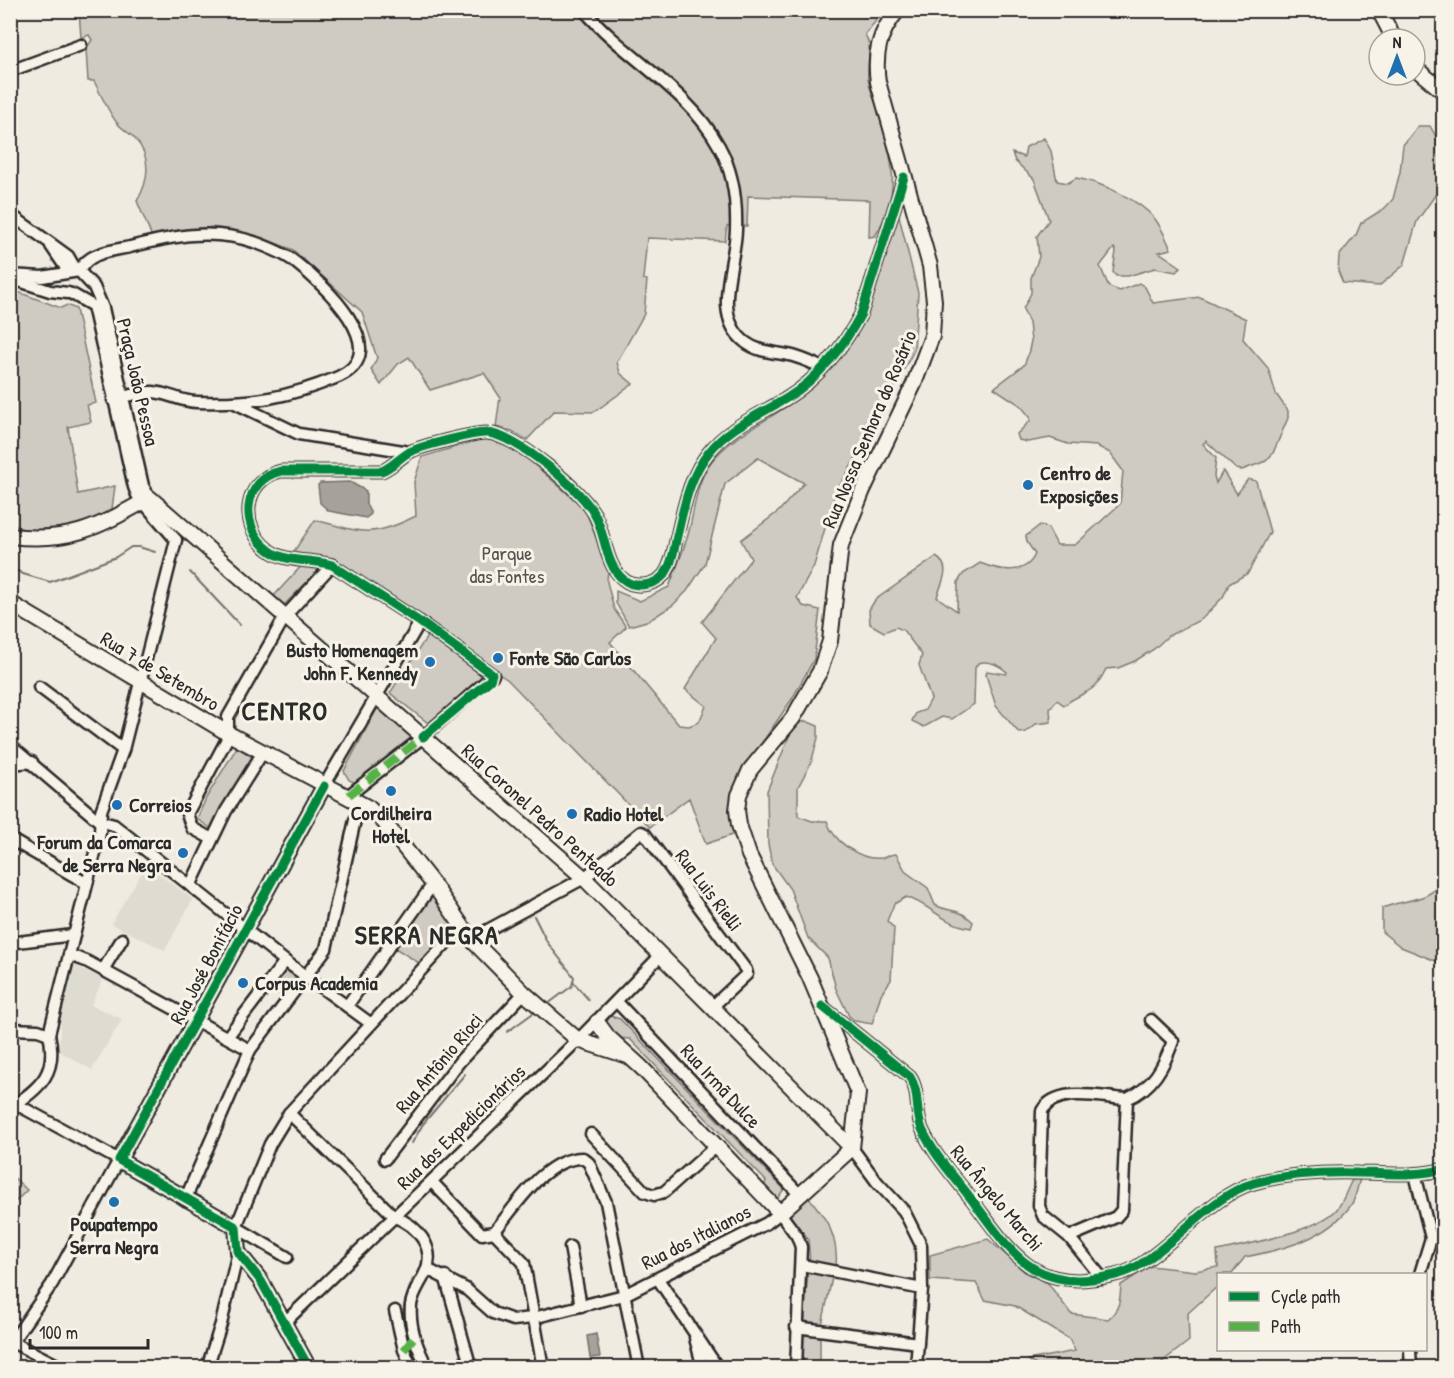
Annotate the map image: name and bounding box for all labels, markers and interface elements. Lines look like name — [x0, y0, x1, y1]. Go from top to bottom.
north arrow — [1367, 27, 1427, 87]
text: N — [1393, 31, 1402, 53]
street label: Praça João Pessoa — [111, 315, 166, 449]
street label: Rua Nossa Senhora do Rosário — [815, 326, 922, 532]
place label: Centro de Exposições — [1040, 459, 1118, 510]
marker: Centro de Exposições — [1021, 478, 1035, 492]
park label: Parque das Fontes — [469, 539, 545, 589]
street label: Rua 7 de Setembro — [96, 625, 225, 717]
place label: Busto Homenagem John F. Kennedy — [286, 636, 419, 687]
place label: Fonte São Carlos — [509, 644, 632, 671]
marker: Fonte São Carlos — [491, 651, 505, 665]
marker: Busto Homenagem John F. Kennedy — [423, 655, 437, 669]
district label: CENTRO — [241, 693, 329, 728]
street label: Rua Coronel Pedro Penteado — [456, 737, 624, 892]
marker: Cordilheira Hotel — [384, 784, 398, 798]
place label: Correios — [129, 791, 192, 818]
marker: Correios — [110, 798, 124, 812]
place label: Cordilheira Hotel — [351, 799, 432, 849]
place label: Radio Hotel — [584, 800, 664, 827]
marker: Radio Hotel — [565, 807, 579, 821]
place label: Forum da Comarca de Serra Negra — [37, 828, 171, 879]
street label: Rua Luis Rielli — [670, 843, 749, 936]
marker: Forum da Comarca de Serra Negra — [176, 846, 190, 860]
street label: Rua José Bonifácio — [163, 899, 249, 1029]
district label: SERRA NEGRA — [355, 917, 499, 952]
place label: Corpus Academia — [255, 969, 378, 997]
marker: Corpus Academia — [236, 976, 250, 990]
street label: Rua Antônio Rioci — [389, 1007, 489, 1119]
street label: Rua Irmã Dulce — [675, 1038, 768, 1134]
street label: Rua dos Expedicionários — [390, 1058, 531, 1195]
street label: Rua Ângelo Marchi — [945, 1139, 1050, 1257]
marker: Poupatempo Serra Negra — [107, 1195, 121, 1209]
street label: Rua dos Italianos — [636, 1197, 755, 1276]
place label: Poupatempo Serra Negra — [70, 1210, 158, 1261]
legend — [1217, 1273, 1427, 1351]
text: Cycle path — [1271, 1284, 1341, 1309]
scale bar — [30, 1312, 148, 1350]
text: Path — [1271, 1314, 1301, 1339]
text: 100 m — [39, 1320, 78, 1345]

